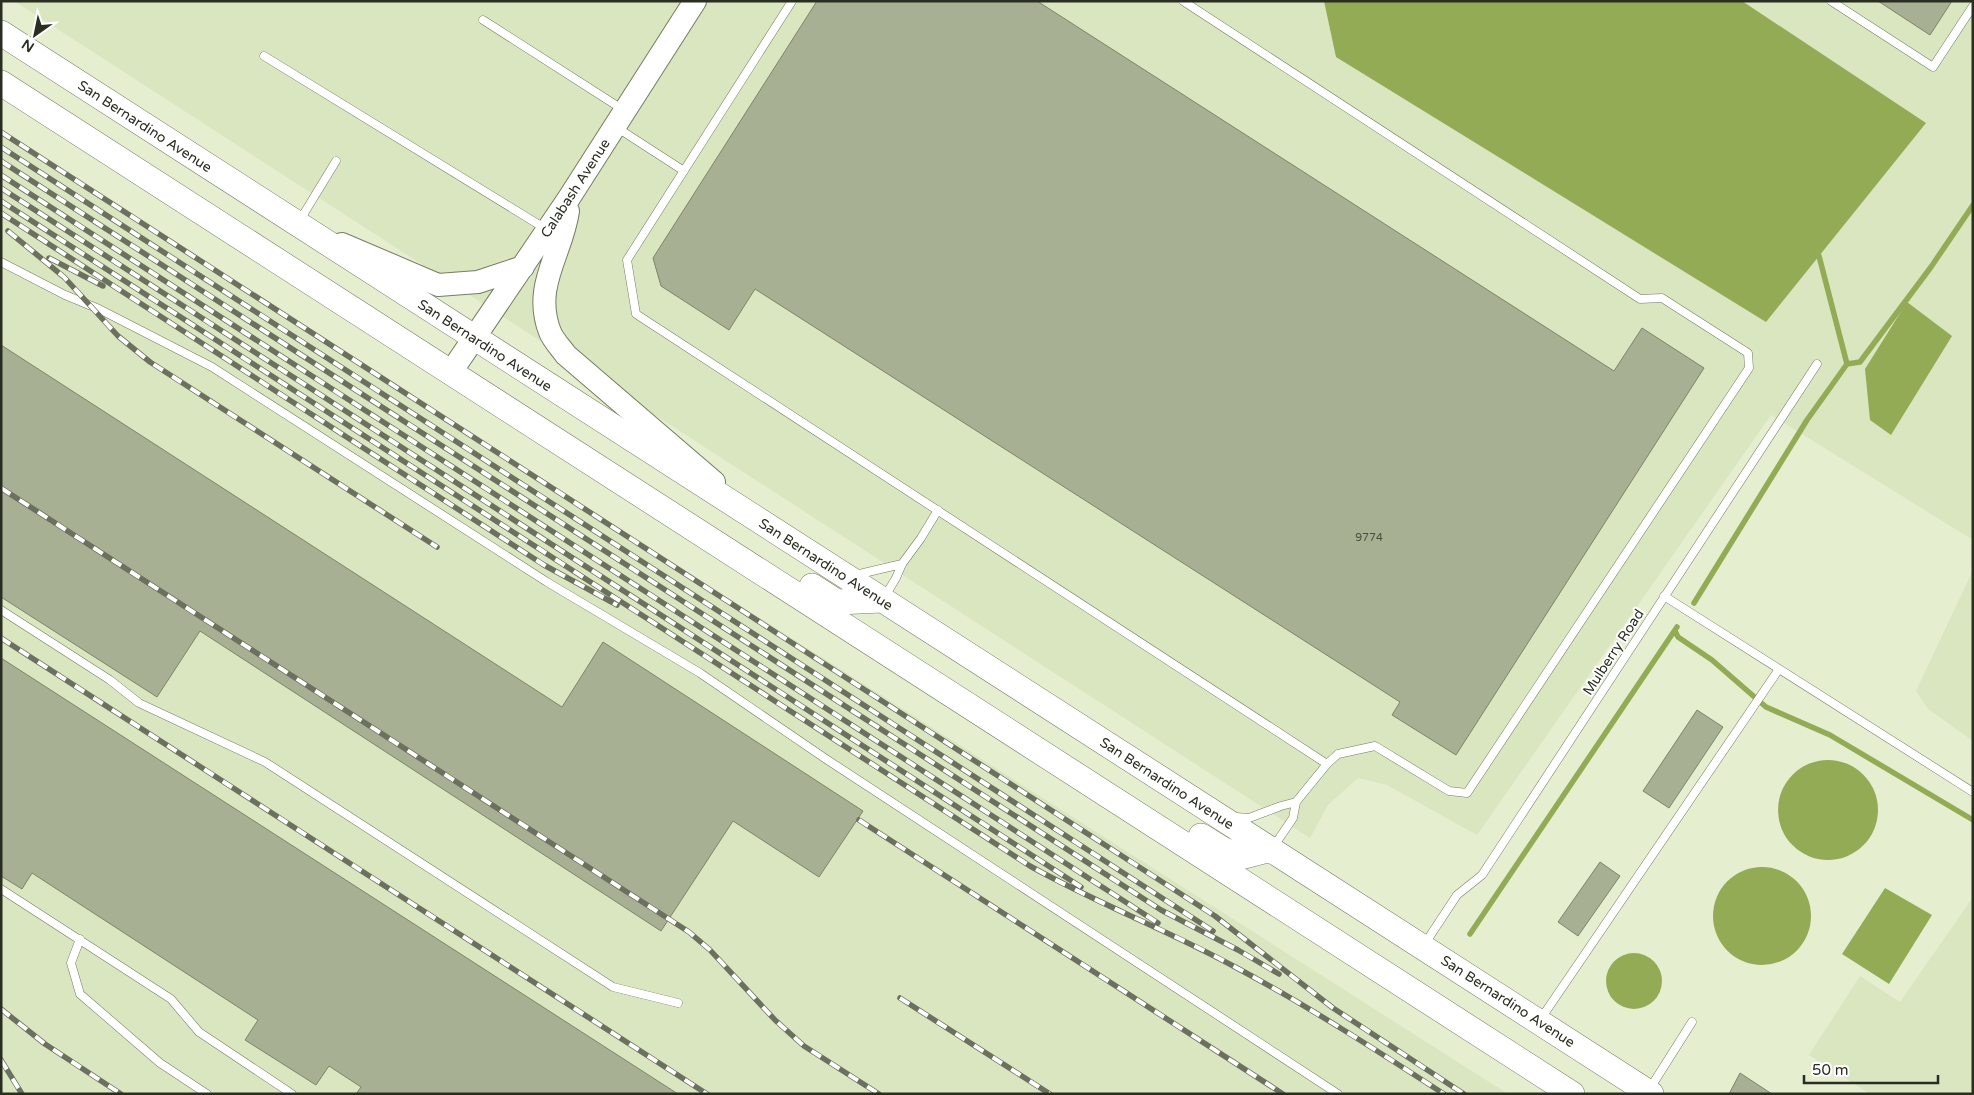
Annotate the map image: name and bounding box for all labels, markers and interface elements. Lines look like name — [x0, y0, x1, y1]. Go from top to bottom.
north arrow — [10, 10, 60, 60]
text: N — [19, 35, 38, 56]
street label: San Bernardino Avenue — [75, 77, 215, 176]
street label: Calabash Avenue — [537, 136, 614, 241]
street label: San Bernardino Avenue — [415, 296, 555, 395]
street label: San Bernardino Avenue — [756, 515, 896, 614]
house number: 9774 — [1355, 531, 1383, 544]
street label: Mulberry Road — [1579, 606, 1648, 698]
street label: San Bernardino Avenue — [1097, 734, 1237, 833]
street label: San Bernardino Avenue — [1438, 952, 1578, 1051]
scale bar — [1804, 1052, 1938, 1084]
text: 50 m — [1812, 1061, 1849, 1079]

